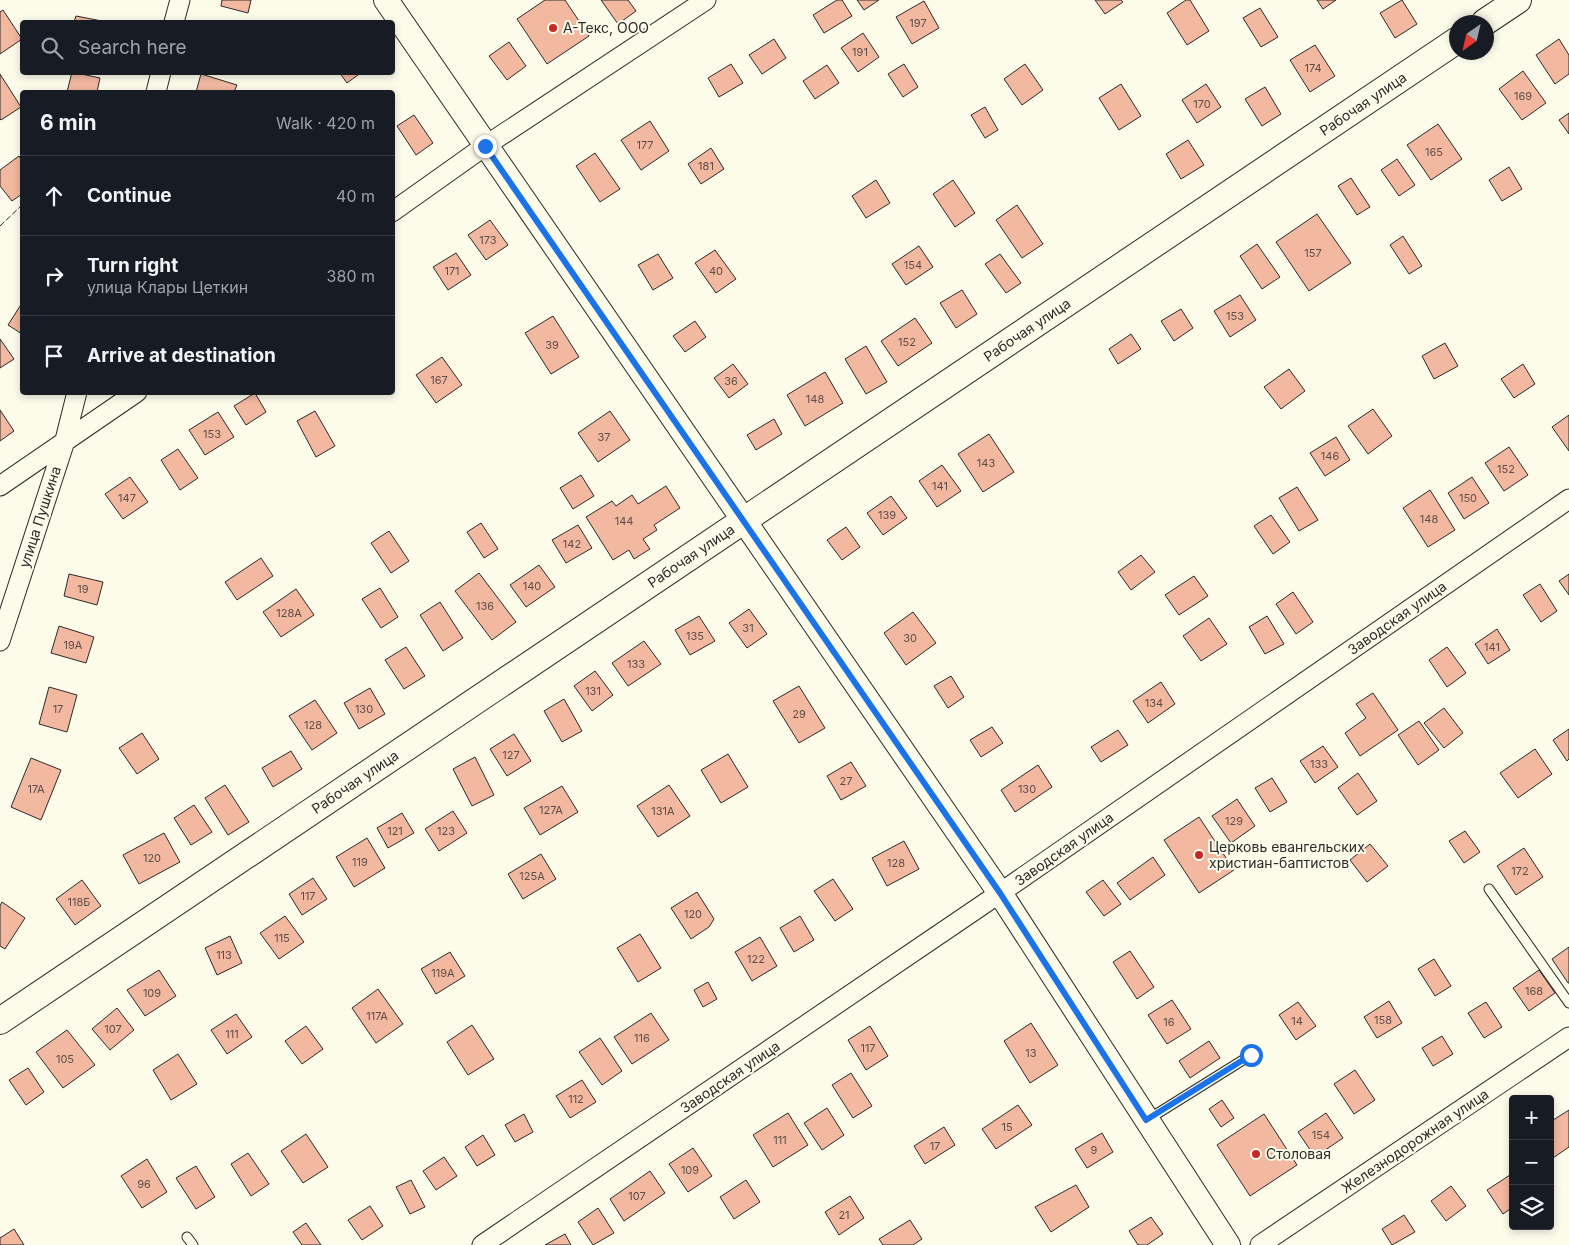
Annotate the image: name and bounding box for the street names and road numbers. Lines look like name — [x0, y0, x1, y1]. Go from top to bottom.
street label: Рабочая улица — [1316, 68, 1409, 139]
street label: Рабочая улица — [980, 294, 1073, 365]
street label: улица Пушкина — [15, 464, 64, 570]
street label: Рабочая улица — [644, 520, 737, 591]
street label: Заводская улица — [1344, 577, 1449, 658]
street label: Рабочая улица — [308, 746, 401, 817]
street label: Заводская улица — [1011, 808, 1116, 889]
street label: Заводская улица — [677, 1037, 783, 1116]
street label: Железнодорожная улица — [1338, 1085, 1492, 1196]

